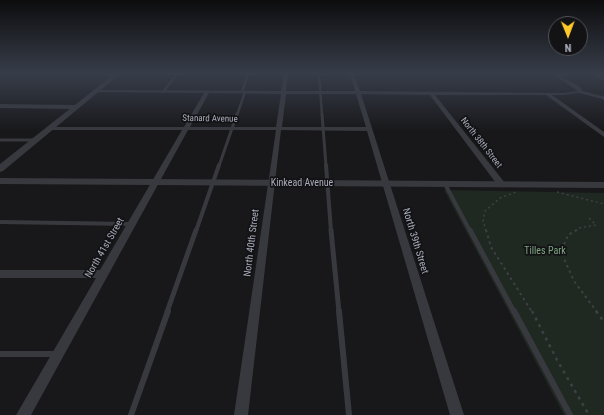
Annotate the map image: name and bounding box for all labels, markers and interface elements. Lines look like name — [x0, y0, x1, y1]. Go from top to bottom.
north arrow — [548, 16, 588, 56]
text: N — [565, 41, 572, 54]
street label: Stanard Avenue — [182, 113, 238, 125]
street label: North 38th Street — [458, 116, 504, 170]
street label: Kinkead Avenue — [271, 177, 333, 189]
street label: North 39th Street — [399, 207, 431, 275]
street label: North 40th Street — [242, 209, 262, 277]
street label: North 41st Street — [83, 216, 127, 280]
park label: Tilles Park — [524, 245, 566, 257]

